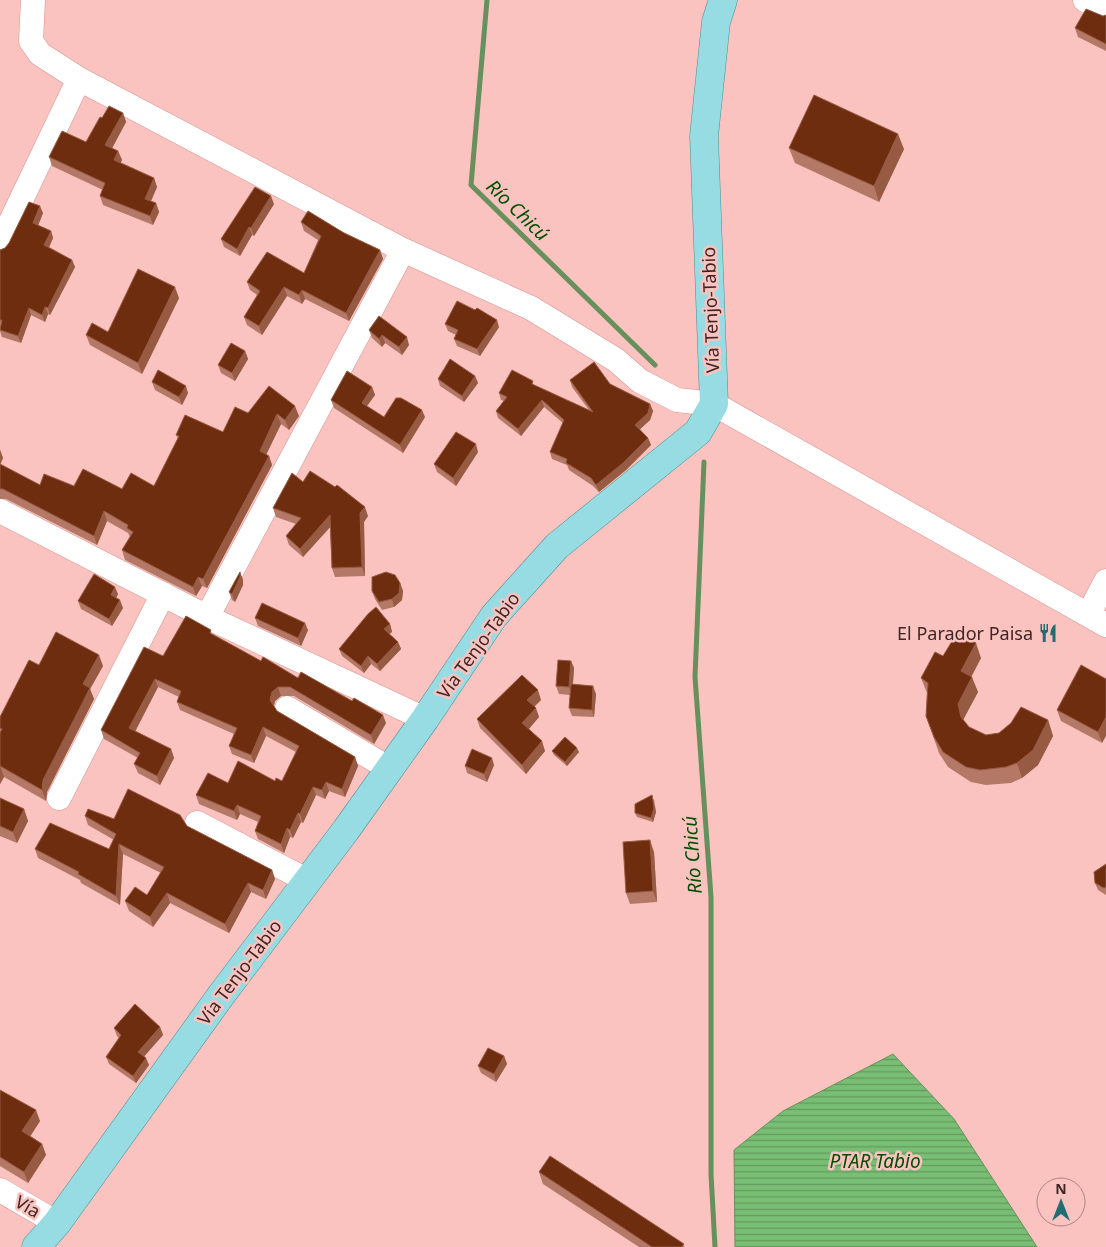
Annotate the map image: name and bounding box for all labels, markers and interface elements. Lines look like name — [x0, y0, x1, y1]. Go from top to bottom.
water label: Río Chicú — [481, 174, 555, 246]
street label: Vía Tenjo-Tabio — [696, 247, 724, 373]
street label: Vía Tenjo-Tabio — [431, 587, 525, 703]
place label: El Parador Paisa — [897, 621, 1033, 645]
restaurant icon: El Parador Paisa — [1037, 622, 1059, 644]
water label: Río Chicú — [676, 815, 708, 895]
street label: Vía Tenjo-Tabio — [191, 914, 287, 1030]
water label: PTAR Tabio — [829, 1148, 921, 1174]
north arrow — [1036, 1177, 1086, 1227]
text: N — [1055, 1179, 1067, 1198]
street label: Vía — [11, 1189, 45, 1223]

